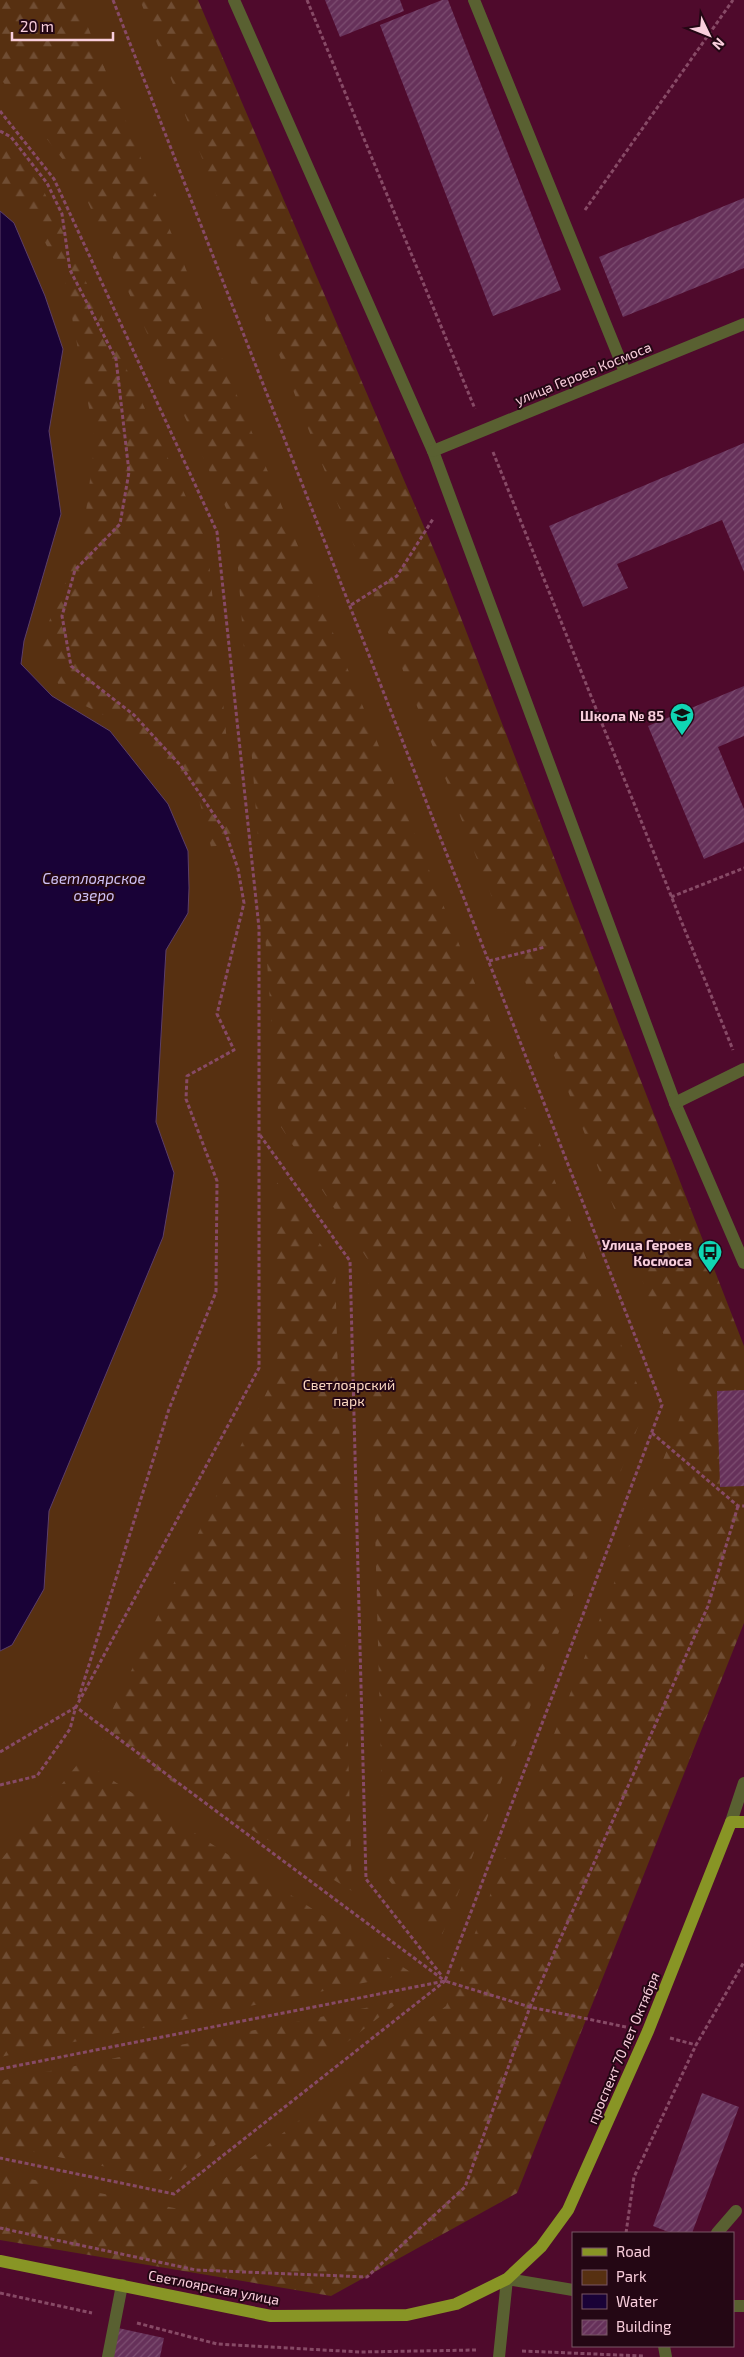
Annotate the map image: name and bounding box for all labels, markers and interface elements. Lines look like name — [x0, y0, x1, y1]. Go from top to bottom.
scale bar — [12, 10, 114, 42]
north arrow — [684, 10, 734, 60]
text: 20 m — [20, 17, 54, 35]
text: N — [709, 35, 729, 54]
street label: улица Героев Космоса — [512, 338, 654, 408]
school or university icon: Школа № 85 — [669, 702, 695, 736]
place label: Школа № 85 — [580, 707, 664, 724]
water label: Светлоярское озеро — [42, 869, 146, 904]
place label: Улица Героев Космоса — [602, 1236, 692, 1269]
bus stop icon: Улица Героев Космоса — [697, 1239, 723, 1273]
park label: Светлоярский парк — [303, 1376, 395, 1409]
street label: проспект 70 лет Октября — [583, 1970, 663, 2126]
legend — [572, 2232, 734, 2347]
text: Road — [616, 2242, 651, 2260]
street label: Светлоярская улица — [147, 2266, 281, 2308]
text: Park — [616, 2267, 647, 2285]
text: Water — [616, 2292, 658, 2310]
text: Building — [616, 2317, 672, 2335]

